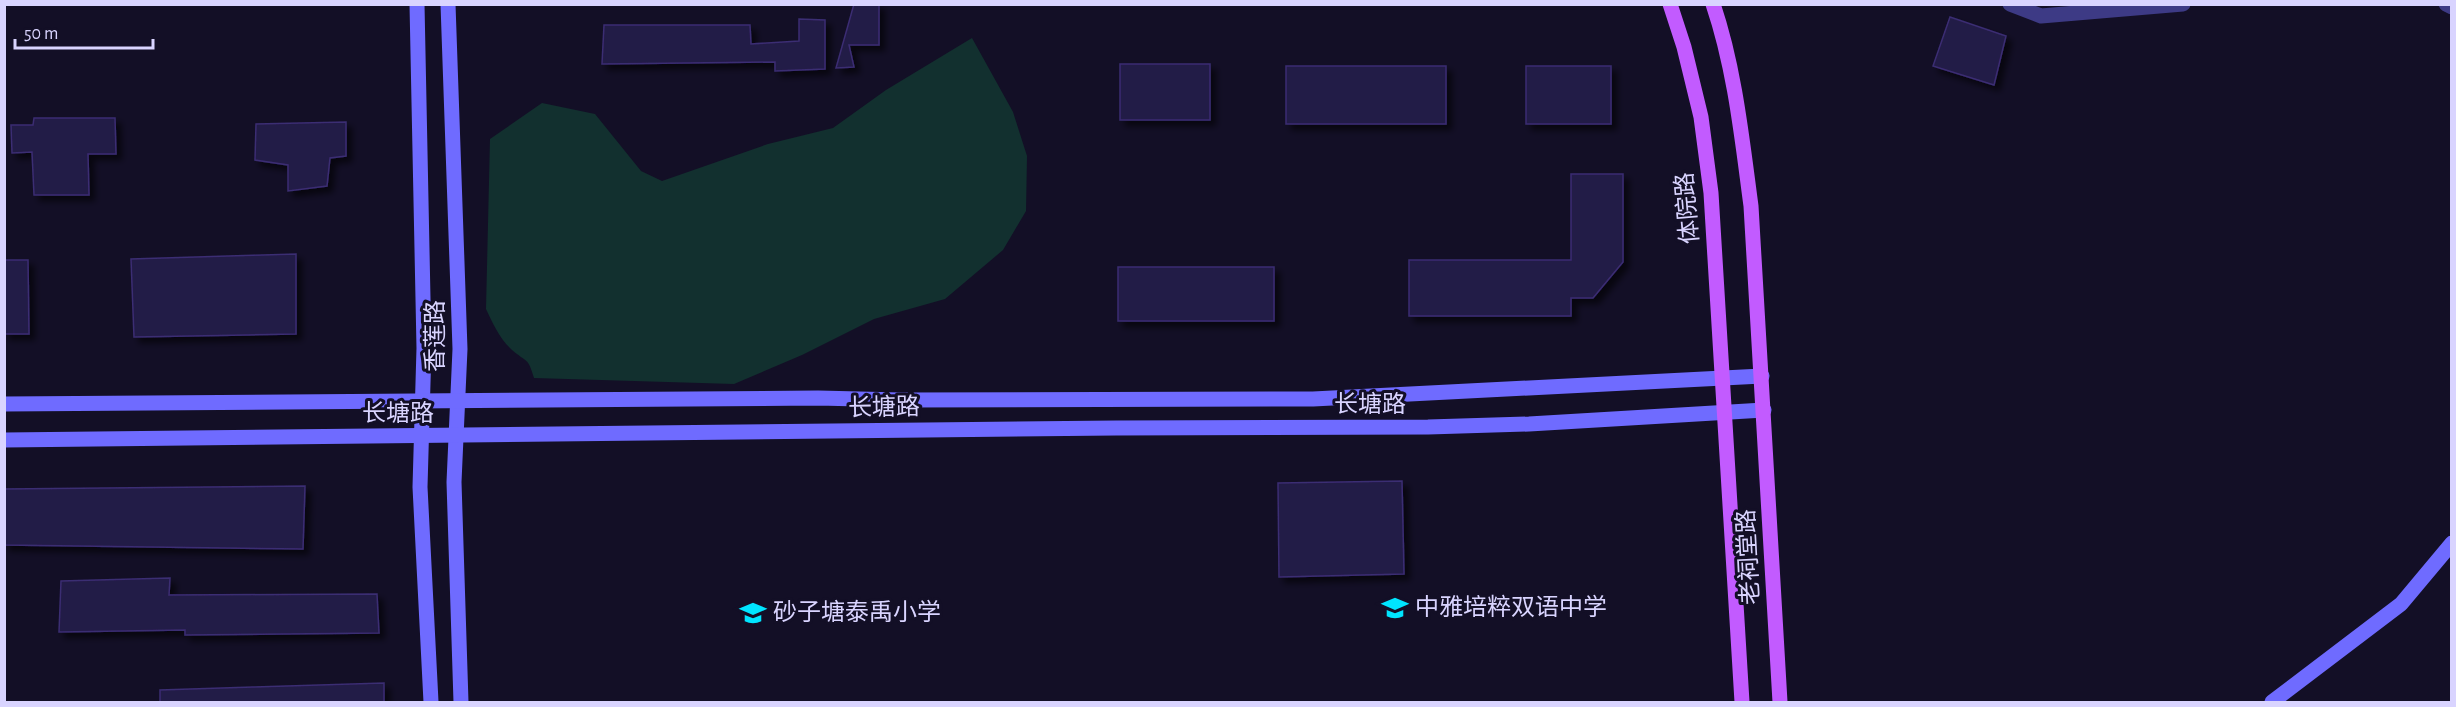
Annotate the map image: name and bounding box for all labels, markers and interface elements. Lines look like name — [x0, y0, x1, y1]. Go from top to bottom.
scale bar — [15, 12, 153, 50]
text: 50 m — [24, 25, 58, 43]
street label: 体院路 — [1671, 171, 1703, 245]
street label: 香莲路 — [422, 300, 448, 372]
street label: 长塘路 — [1334, 391, 1406, 417]
street label: 长塘路 — [848, 393, 920, 421]
street label: 长塘路 — [362, 400, 434, 426]
street label: 老祠堂路 — [1733, 508, 1763, 606]
school or university icon: 中雅培粹双语中学 — [1380, 593, 1410, 623]
place label: 中雅培粹双语中学 — [1415, 594, 1607, 620]
school or university icon: 砂子塘泰禹小学 — [738, 598, 768, 628]
place label: 砂子塘泰禹小学 — [773, 599, 941, 625]

